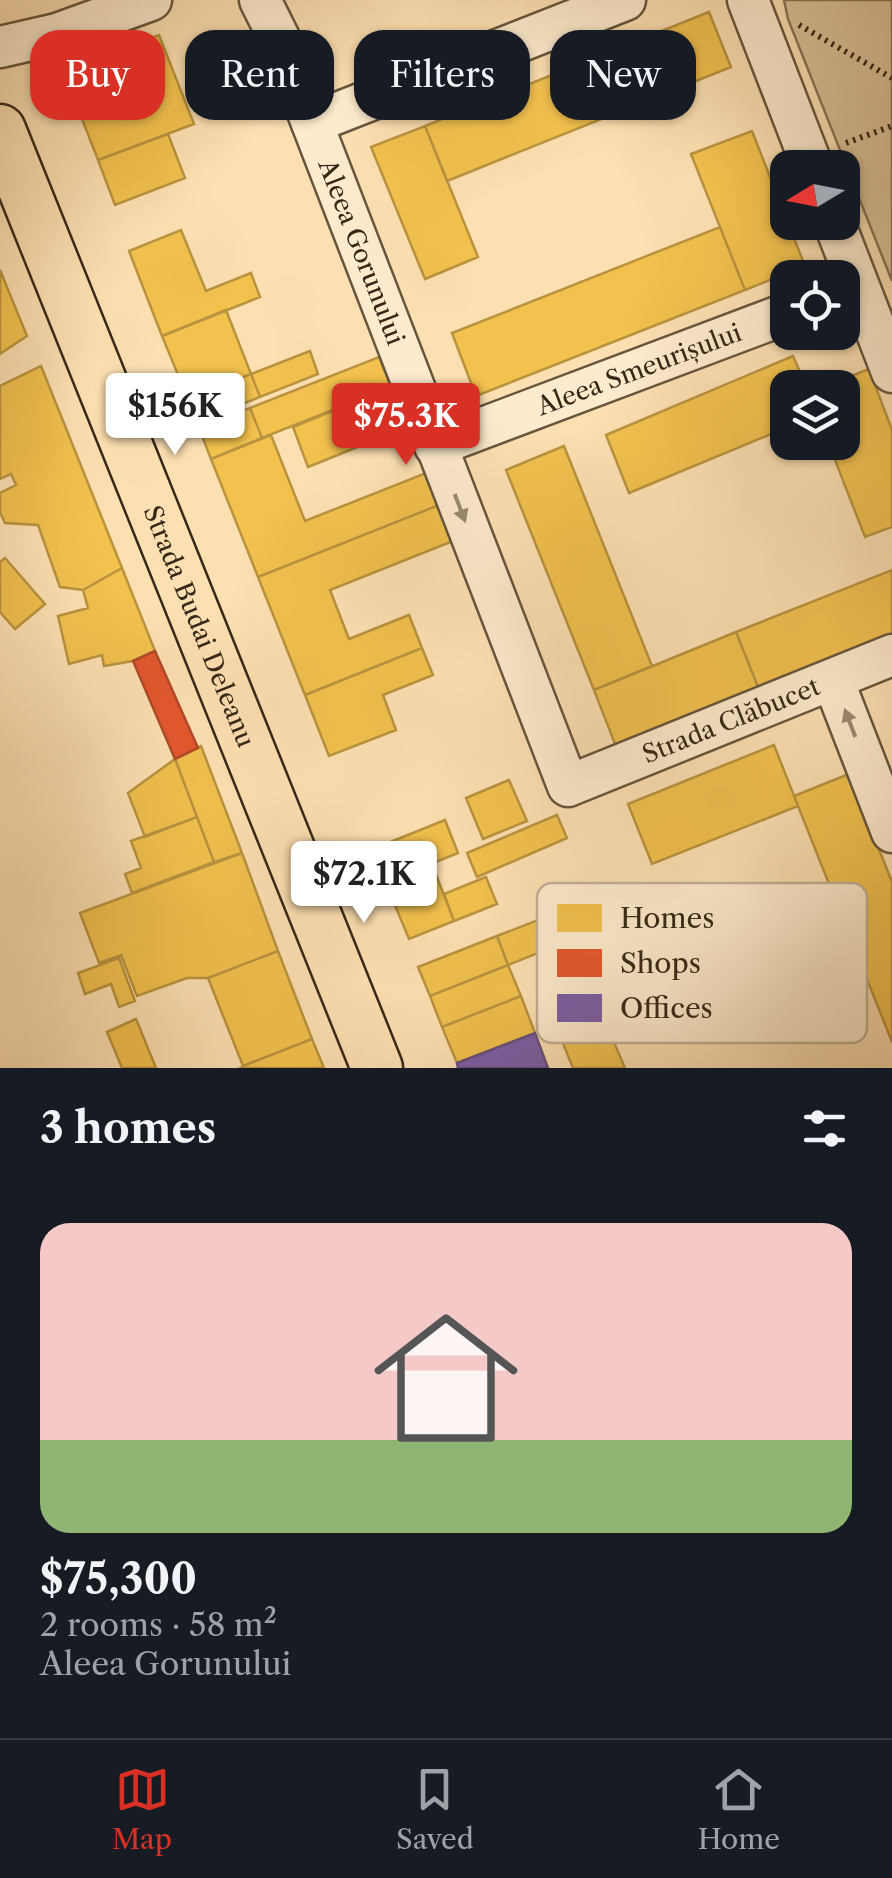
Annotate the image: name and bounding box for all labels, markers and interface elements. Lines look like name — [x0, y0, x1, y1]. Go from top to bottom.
chip: Buy — [30, 30, 165, 120]
chip: Rent — [185, 30, 334, 120]
chip: Filters — [354, 30, 530, 120]
chip: New — [550, 30, 696, 120]
north arrow — [770, 150, 860, 240]
map controls — [770, 150, 860, 460]
street label: Aleea Gorunului — [312, 154, 412, 350]
button: locate — [770, 260, 860, 350]
street label: Aleea Smeurișului — [531, 316, 746, 422]
button: layers — [770, 370, 860, 460]
pin: $156K — [105, 373, 245, 458]
pin: $75.3K — [325, 383, 487, 468]
text: $156K — [128, 386, 222, 425]
text: $75.3K — [354, 396, 458, 435]
one-way arrow — [452, 494, 468, 524]
street label: Strada Budai Deleanu — [137, 501, 262, 752]
street label: Strada Clăbucet — [638, 670, 824, 770]
one-way arrow — [842, 708, 857, 738]
pin: $72.1K — [283, 841, 445, 926]
text: $72.1K — [313, 854, 415, 893]
legend — [537, 883, 867, 1043]
text: Homes — [620, 901, 714, 935]
text: Shops — [620, 946, 701, 980]
text: Offices — [620, 991, 713, 1025]
icon: filters — [797, 1101, 852, 1156]
text: 3 homes — [40, 1102, 216, 1154]
icon: home — [356, 1288, 536, 1468]
text: $75,300 — [40, 1553, 197, 1605]
text: 2 rooms · 58 m² — [40, 1605, 277, 1644]
text: Aleea Gorunului — [40, 1644, 291, 1683]
tab: Map — [112, 1762, 172, 1856]
tab: Saved — [396, 1762, 474, 1856]
tab: Home — [698, 1762, 780, 1856]

